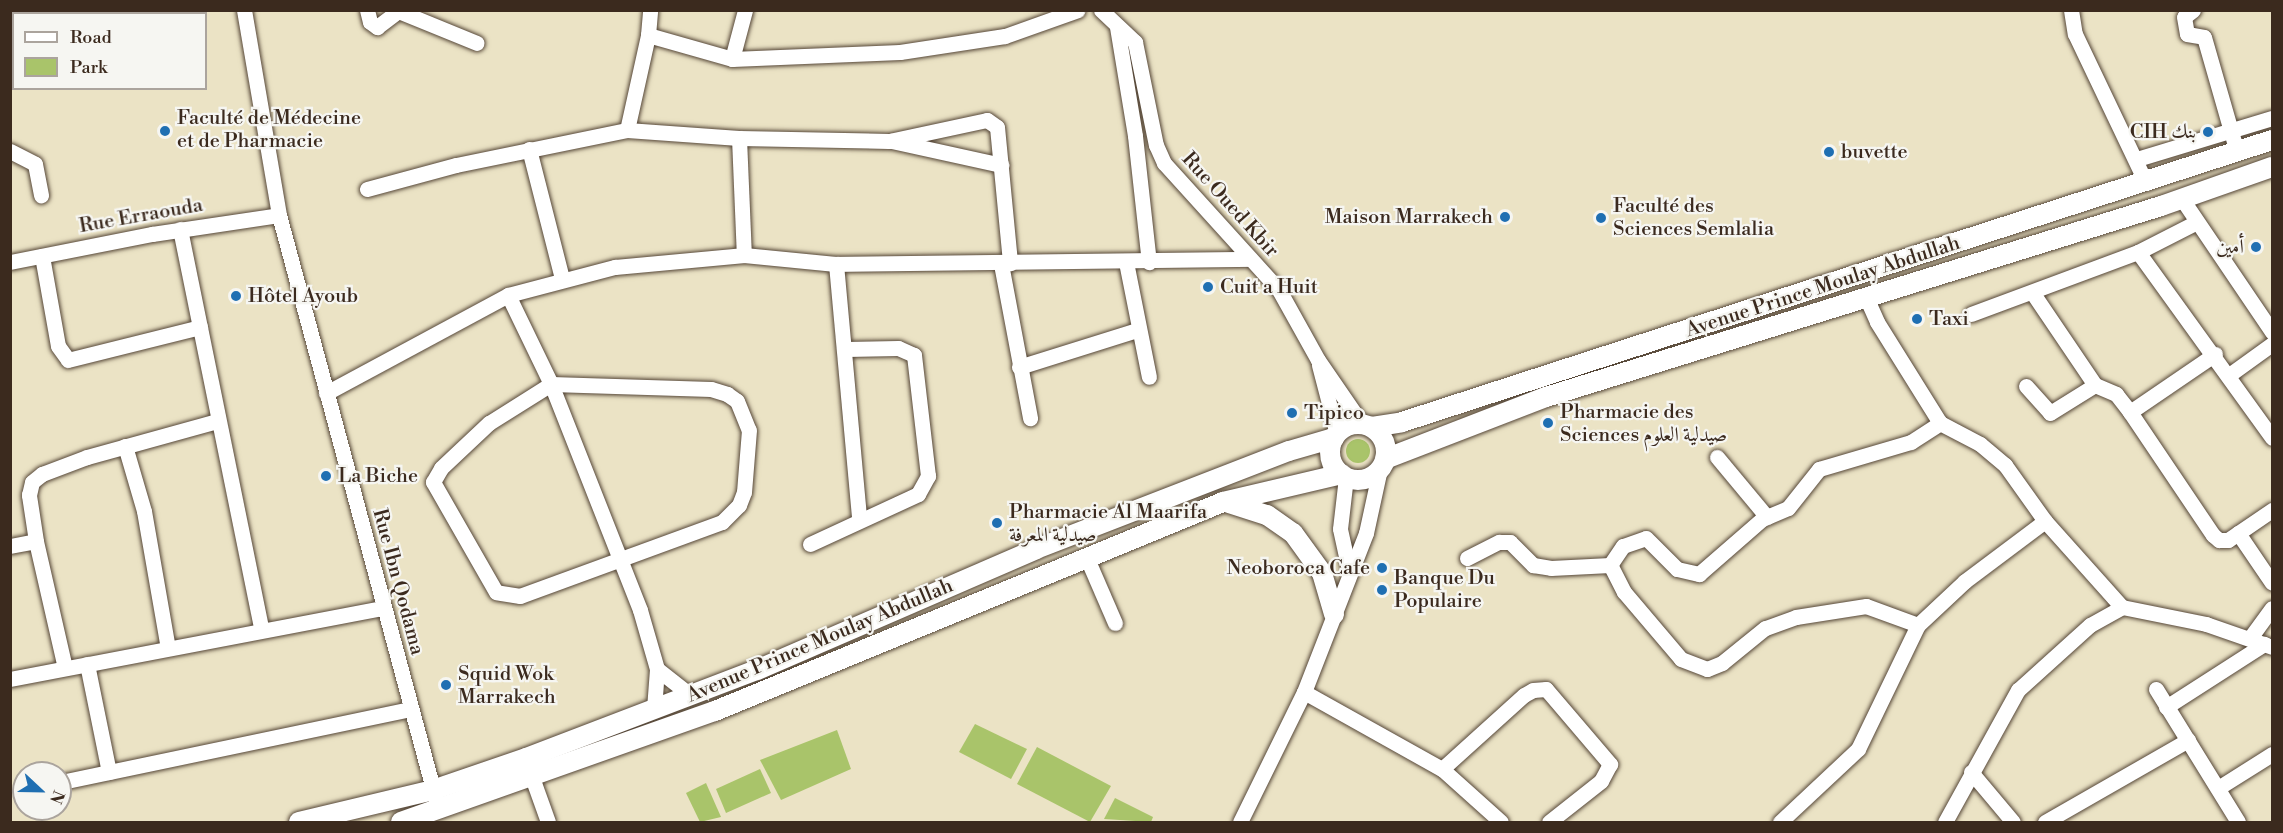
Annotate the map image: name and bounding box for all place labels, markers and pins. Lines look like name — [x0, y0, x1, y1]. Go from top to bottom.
place label: Faculté de Médecine et de Pharmacie — [177, 107, 361, 154]
place label: CIH بنك — [2130, 120, 2196, 144]
marker: Faculté de Médecine et de Pharmacie — [158, 124, 172, 138]
marker: CIH بنك — [2201, 125, 2215, 139]
place label: buvette — [1841, 140, 1908, 164]
marker: buvette — [1822, 145, 1836, 159]
place label: Faculté des Sciences Semlalia — [1613, 195, 1774, 242]
place label: Maison Marrakech — [1325, 205, 1493, 229]
marker: Maison Marrakech — [1498, 210, 1512, 224]
marker: Faculté des Sciences Semlalia — [1594, 211, 1608, 225]
place label: أمين — [2216, 235, 2244, 259]
marker: أمين — [2249, 240, 2263, 254]
place label: Cuit a Huit — [1220, 275, 1318, 299]
marker: Cuit a Huit — [1201, 280, 1215, 294]
place label: Hôtel Ayoub — [248, 284, 358, 308]
marker: Hôtel Ayoub — [229, 289, 243, 303]
place label: Taxi — [1929, 307, 1969, 331]
marker: Taxi — [1910, 312, 1924, 326]
place label: Pharmacie des Sciences صيدلية العلوم — [1560, 400, 1727, 447]
place label: Tipico — [1304, 401, 1364, 425]
marker: Tipico — [1285, 406, 1299, 420]
marker: Pharmacie des Sciences صيدلية العلوم — [1541, 416, 1555, 430]
place label: La Biche — [338, 464, 418, 488]
marker: La Biche — [319, 469, 333, 483]
place label: Pharmacie Al Maarifa صيدلية المعرفة — [1009, 500, 1207, 547]
marker: Pharmacie Al Maarifa صيدلية المعرفة — [990, 516, 1004, 530]
place label: Neoboroca Cafe — [1227, 556, 1370, 580]
marker: Neoboroca Cafe — [1375, 561, 1389, 575]
place label: Banque Du Populaire — [1394, 566, 1495, 613]
marker: Banque Du Populaire — [1375, 583, 1389, 597]
place label: Squid Wok Marrakech — [458, 662, 556, 709]
marker: Squid Wok Marrakech — [439, 678, 453, 692]

